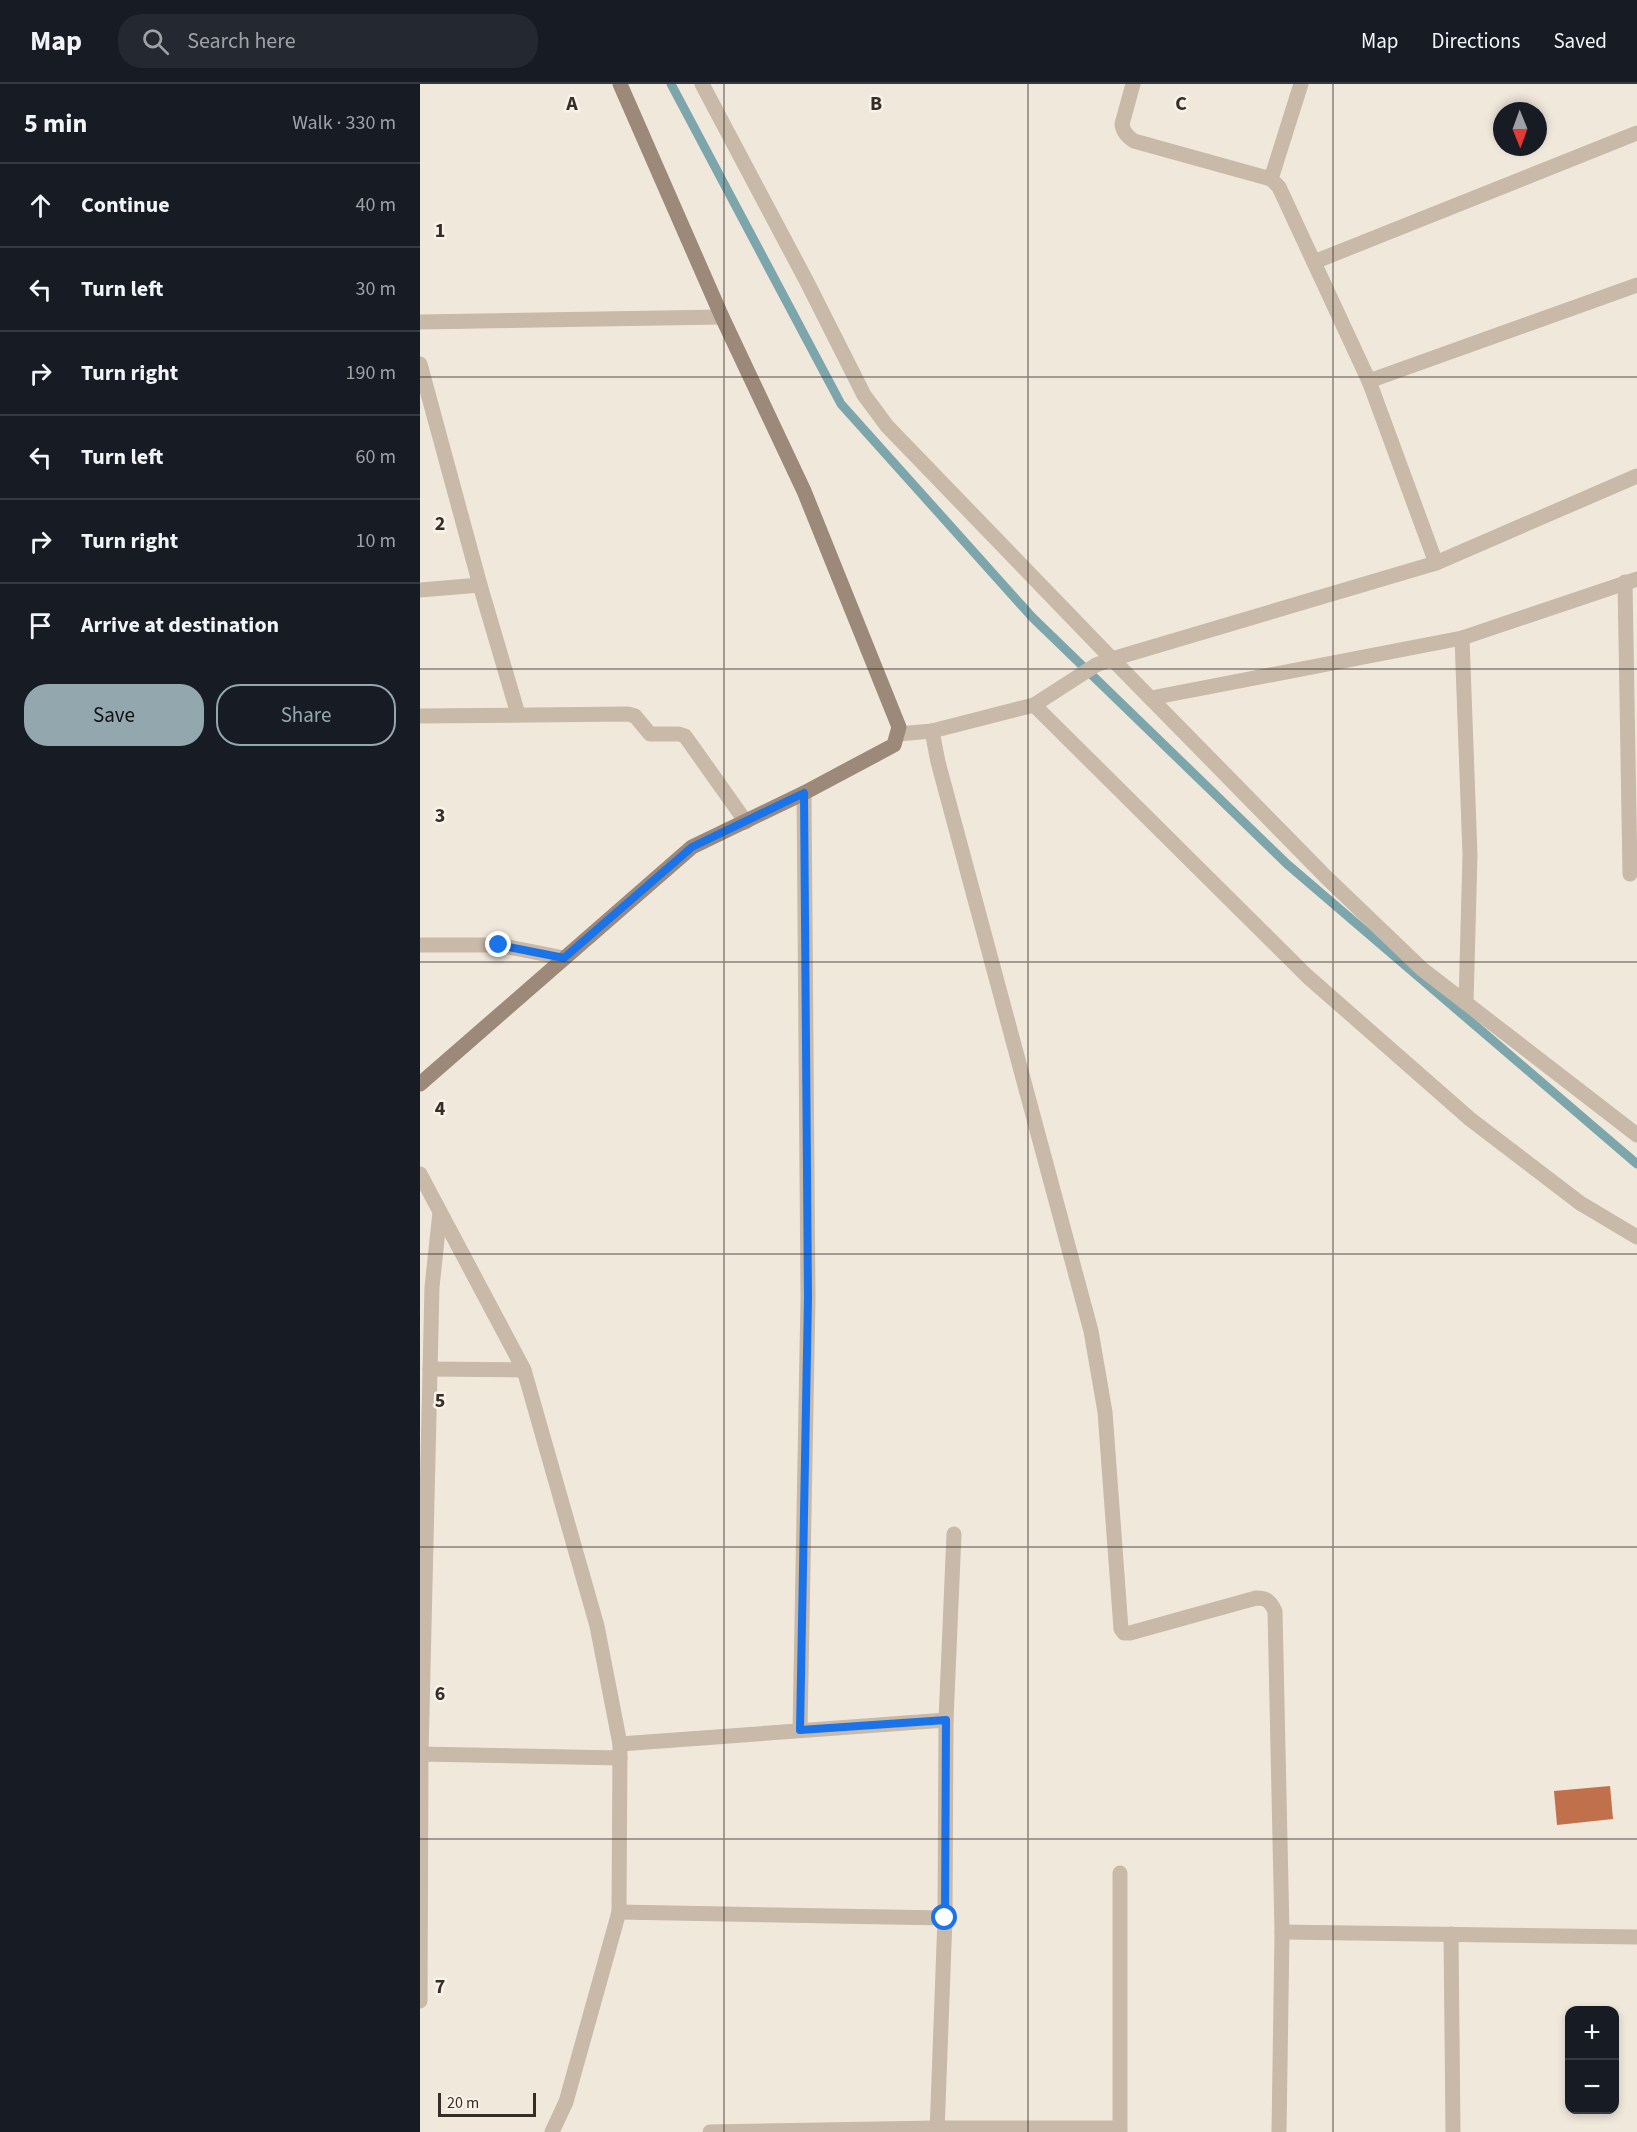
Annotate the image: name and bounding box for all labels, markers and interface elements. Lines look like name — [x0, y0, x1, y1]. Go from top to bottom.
search box — [118, 14, 538, 68]
text: Map — [30, 21, 82, 61]
icon: search — [139, 25, 172, 58]
text: Search here — [187, 25, 296, 57]
text: Map — [1361, 26, 1399, 56]
text: Directions — [1432, 26, 1520, 56]
text: Saved — [1553, 26, 1607, 56]
text: A — [565, 90, 578, 118]
text: B — [870, 90, 882, 118]
text: C — [1175, 90, 1187, 118]
north arrow — [1493, 102, 1547, 156]
text: 5 min — [24, 105, 87, 142]
text: Walk · 330 m — [292, 109, 396, 137]
icon: ahead — [24, 189, 57, 222]
text: Continue — [81, 189, 170, 221]
text: 40 m — [356, 191, 396, 219]
text: 1 — [435, 217, 445, 245]
icon: left — [24, 273, 57, 306]
text: Turn left — [81, 273, 163, 305]
text: 30 m — [356, 275, 396, 303]
icon: right — [24, 357, 57, 390]
text: Turn right — [81, 357, 178, 389]
text: 190 m — [346, 359, 396, 387]
icon: left — [24, 441, 57, 474]
text: Turn left — [81, 441, 163, 473]
text: 60 m — [356, 443, 396, 471]
text: 2 — [435, 510, 445, 538]
icon: right — [24, 525, 57, 558]
text: Turn right — [81, 525, 178, 557]
text: 10 m — [356, 527, 396, 555]
icon: arrive — [24, 609, 57, 642]
text: Arrive at destination — [81, 609, 279, 641]
button: Save — [24, 684, 204, 746]
button: Share — [216, 684, 396, 746]
text: 3 — [435, 802, 445, 830]
route end — [485, 931, 511, 957]
text: 4 — [435, 1095, 446, 1123]
text: 5 — [435, 1387, 445, 1415]
text: 6 — [435, 1680, 445, 1708]
route start — [931, 1904, 957, 1930]
text: 7 — [435, 1973, 445, 2001]
map controls — [1565, 2006, 1619, 2114]
button: + — [1565, 2006, 1619, 2060]
button: − — [1565, 2060, 1619, 2114]
scale bar — [438, 2090, 536, 2118]
text: 20 m — [447, 2092, 479, 2114]

